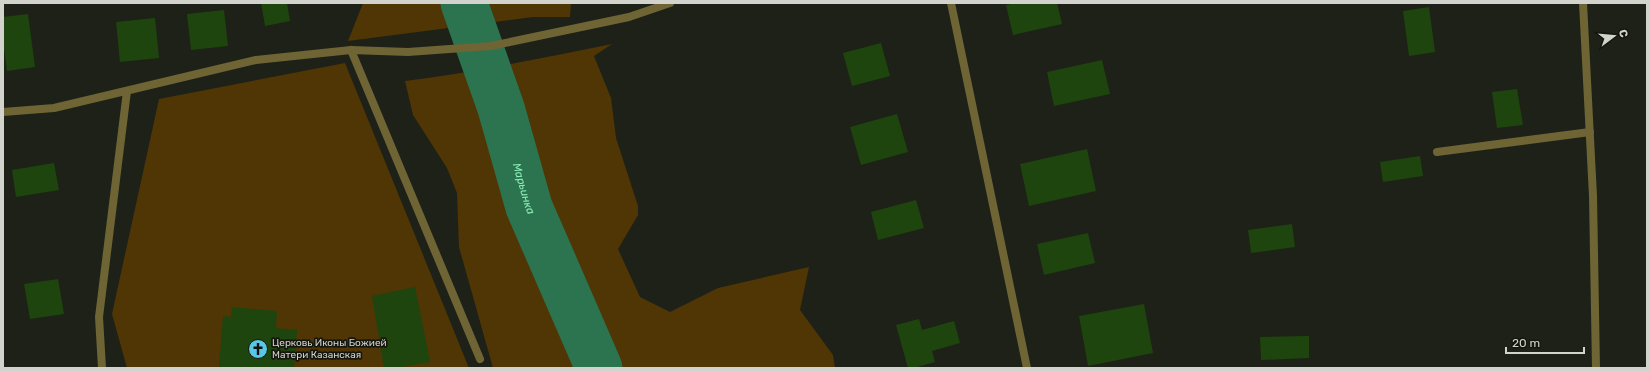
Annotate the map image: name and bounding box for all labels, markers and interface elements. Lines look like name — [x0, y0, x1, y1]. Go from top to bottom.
north arrow — [1594, 16, 1634, 56]
text: С — [1616, 28, 1631, 39]
water label: Марьинка — [510, 161, 538, 217]
scale bar — [1506, 329, 1584, 355]
text: 20 m — [1512, 336, 1540, 350]
place label: Церковь Иконы Божией Матери Казанская — [272, 337, 387, 361]
church icon: Церковь Иконы Божией Матери Казанская — [247, 338, 269, 360]

